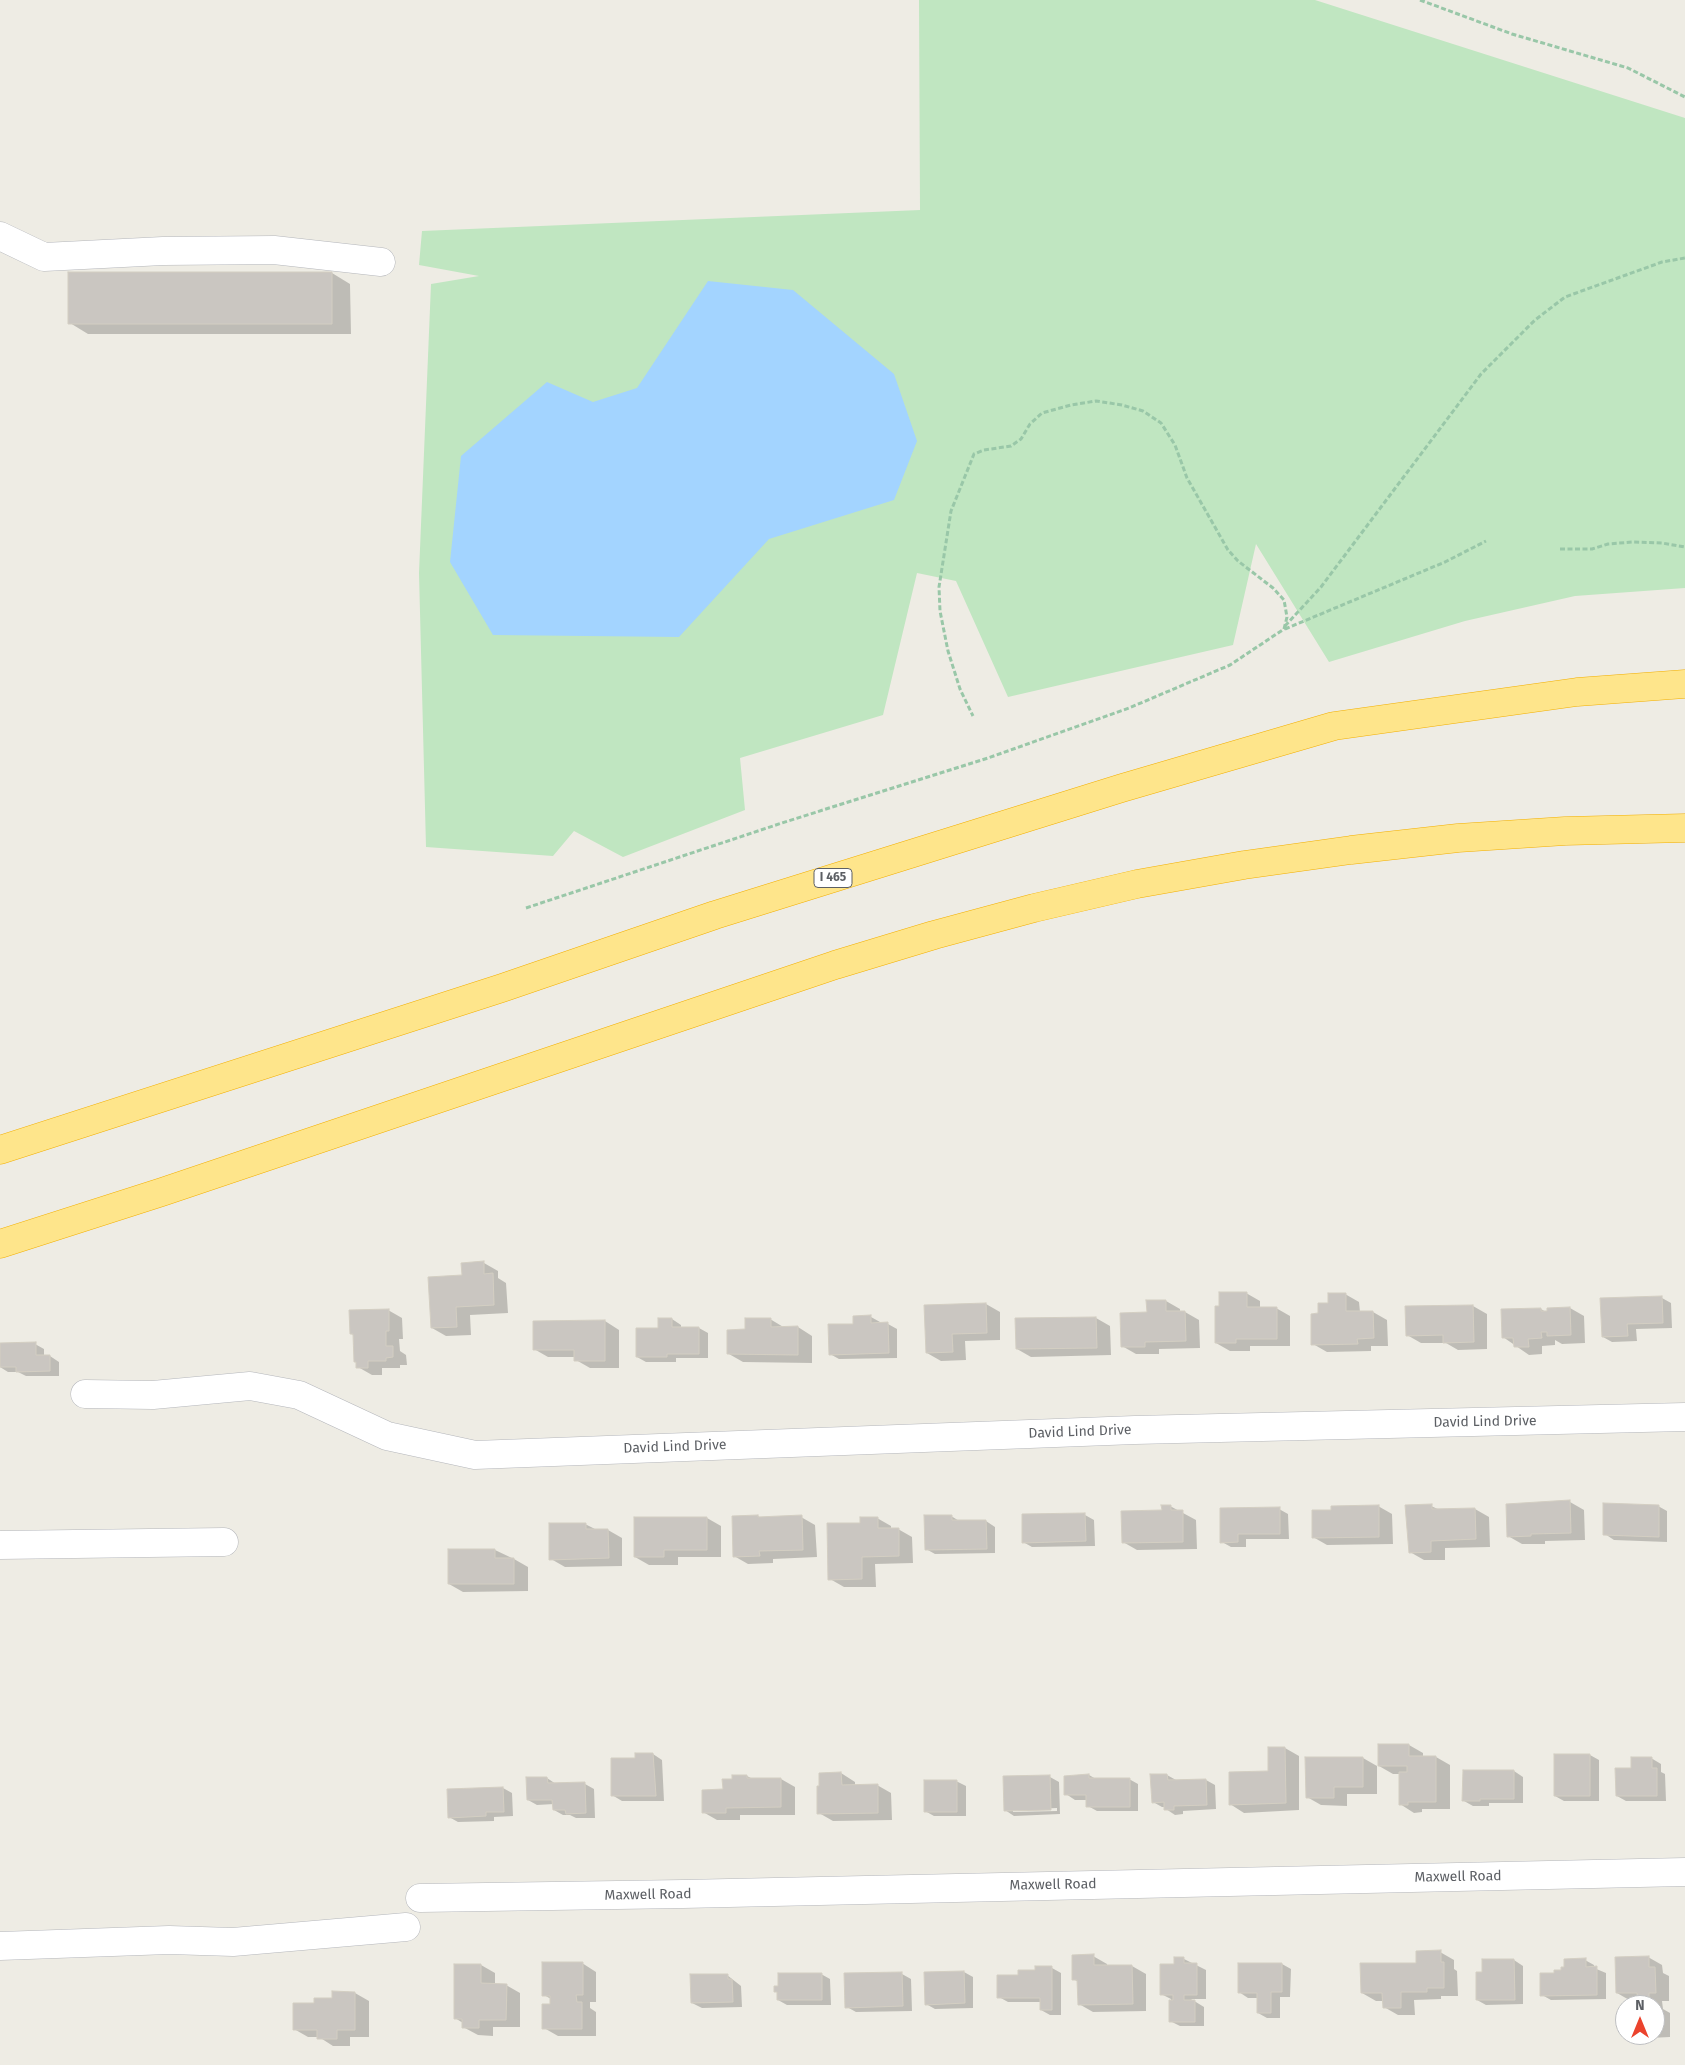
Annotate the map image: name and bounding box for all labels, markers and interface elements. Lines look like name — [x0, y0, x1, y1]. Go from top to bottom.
road number: I 465 — [814, 868, 852, 888]
street label: David Lind Drive — [1433, 1413, 1537, 1431]
street label: David Lind Drive — [1028, 1422, 1132, 1442]
street label: David Lind Drive — [623, 1437, 727, 1457]
street label: Maxwell Road — [1414, 1868, 1502, 1886]
street label: Maxwell Road — [1009, 1876, 1097, 1894]
street label: Maxwell Road — [604, 1886, 692, 1904]
north arrow — [1615, 1995, 1665, 2045]
text: N — [1635, 1997, 1645, 2014]

